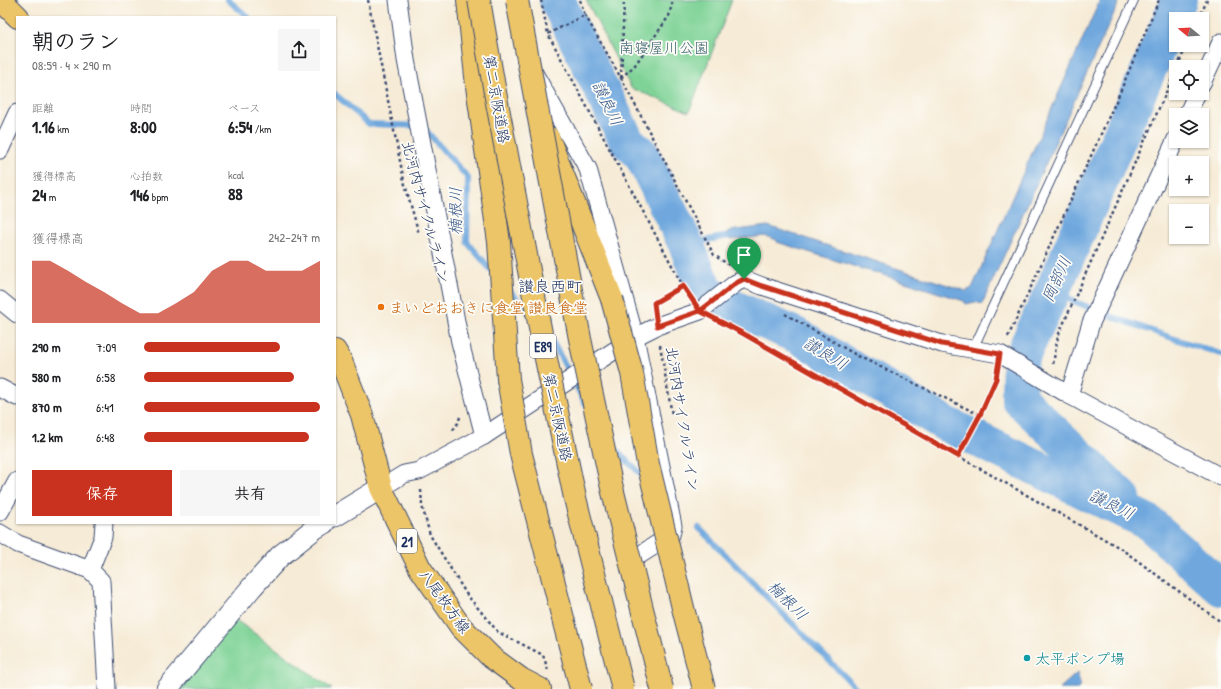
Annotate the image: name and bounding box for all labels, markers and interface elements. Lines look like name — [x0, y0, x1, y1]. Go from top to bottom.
north arrow — [1169, 12, 1209, 52]
map controls — [1169, 12, 1209, 244]
text: 朝のラン — [32, 26, 120, 56]
button: share — [278, 29, 320, 71]
park label: 南寝屋川公園 — [619, 37, 709, 58]
street label: 第二京阪道路 — [479, 53, 515, 145]
text: 08:59 · 4 × 290 m — [32, 56, 111, 74]
button: locate — [1169, 60, 1209, 100]
water label: 讃良川 — [588, 77, 628, 129]
text: 距離 — [32, 101, 54, 115]
text: 時間 — [130, 101, 152, 115]
text: ペース — [228, 101, 260, 115]
button: layers — [1169, 108, 1209, 148]
text: 1.16 — [32, 115, 55, 138]
text: 8:00 — [130, 115, 157, 138]
text: 6:54 — [228, 115, 252, 138]
text: km — [55, 122, 69, 136]
text: /km — [252, 122, 272, 136]
street label: 北河内サイクルライン — [397, 138, 455, 286]
button: + — [1169, 156, 1209, 196]
text: kcal — [228, 168, 244, 182]
text: 獲得標高 — [32, 169, 76, 183]
text: 心拍数 — [130, 169, 163, 183]
text: 88 — [228, 182, 243, 205]
text: 24 — [32, 183, 46, 206]
text: 146 — [130, 183, 149, 206]
water label: 楠根川 — [444, 187, 466, 235]
text: m — [46, 190, 56, 204]
text: bpm — [149, 190, 169, 204]
button: − — [1169, 204, 1209, 244]
text: 242–247 m — [268, 228, 320, 246]
text: 獲得標高 — [32, 229, 84, 247]
pin — [727, 238, 761, 279]
icon: arrive — [733, 244, 755, 266]
water label: 岡部川 — [1036, 253, 1076, 305]
district label: 讃良西町 — [518, 275, 582, 297]
place label: まいどおおきに食堂 讃良食堂 — [389, 297, 588, 318]
marker: まいどおおきに食堂 讃良食堂 — [376, 302, 386, 312]
water label: 讃良川 — [800, 331, 852, 375]
road number: E89 — [530, 334, 556, 358]
text: 290 m — [32, 338, 61, 356]
text: 7:09 — [96, 338, 116, 356]
street label: 北河内サイクルライン — [661, 345, 705, 493]
text: 580 m — [32, 368, 61, 386]
text: 6:58 — [96, 368, 115, 386]
street label: 第二京阪道路 — [538, 371, 578, 463]
text: 870 m — [32, 398, 62, 416]
text: 6:41 — [96, 398, 114, 416]
text: 1.2 km — [32, 428, 63, 446]
text: 6:48 — [96, 428, 115, 446]
button: 保存 — [32, 470, 172, 516]
button: 共有 — [180, 470, 320, 516]
water label: 讃良川 — [1086, 484, 1138, 524]
road number: 21 — [397, 529, 417, 553]
street label: 八尾枚方線 — [414, 564, 476, 638]
water label: 楠根川 — [763, 575, 813, 625]
place label: 太平ポンプ場 — [1035, 648, 1125, 669]
marker: 太平ポンプ場 — [1022, 653, 1032, 663]

